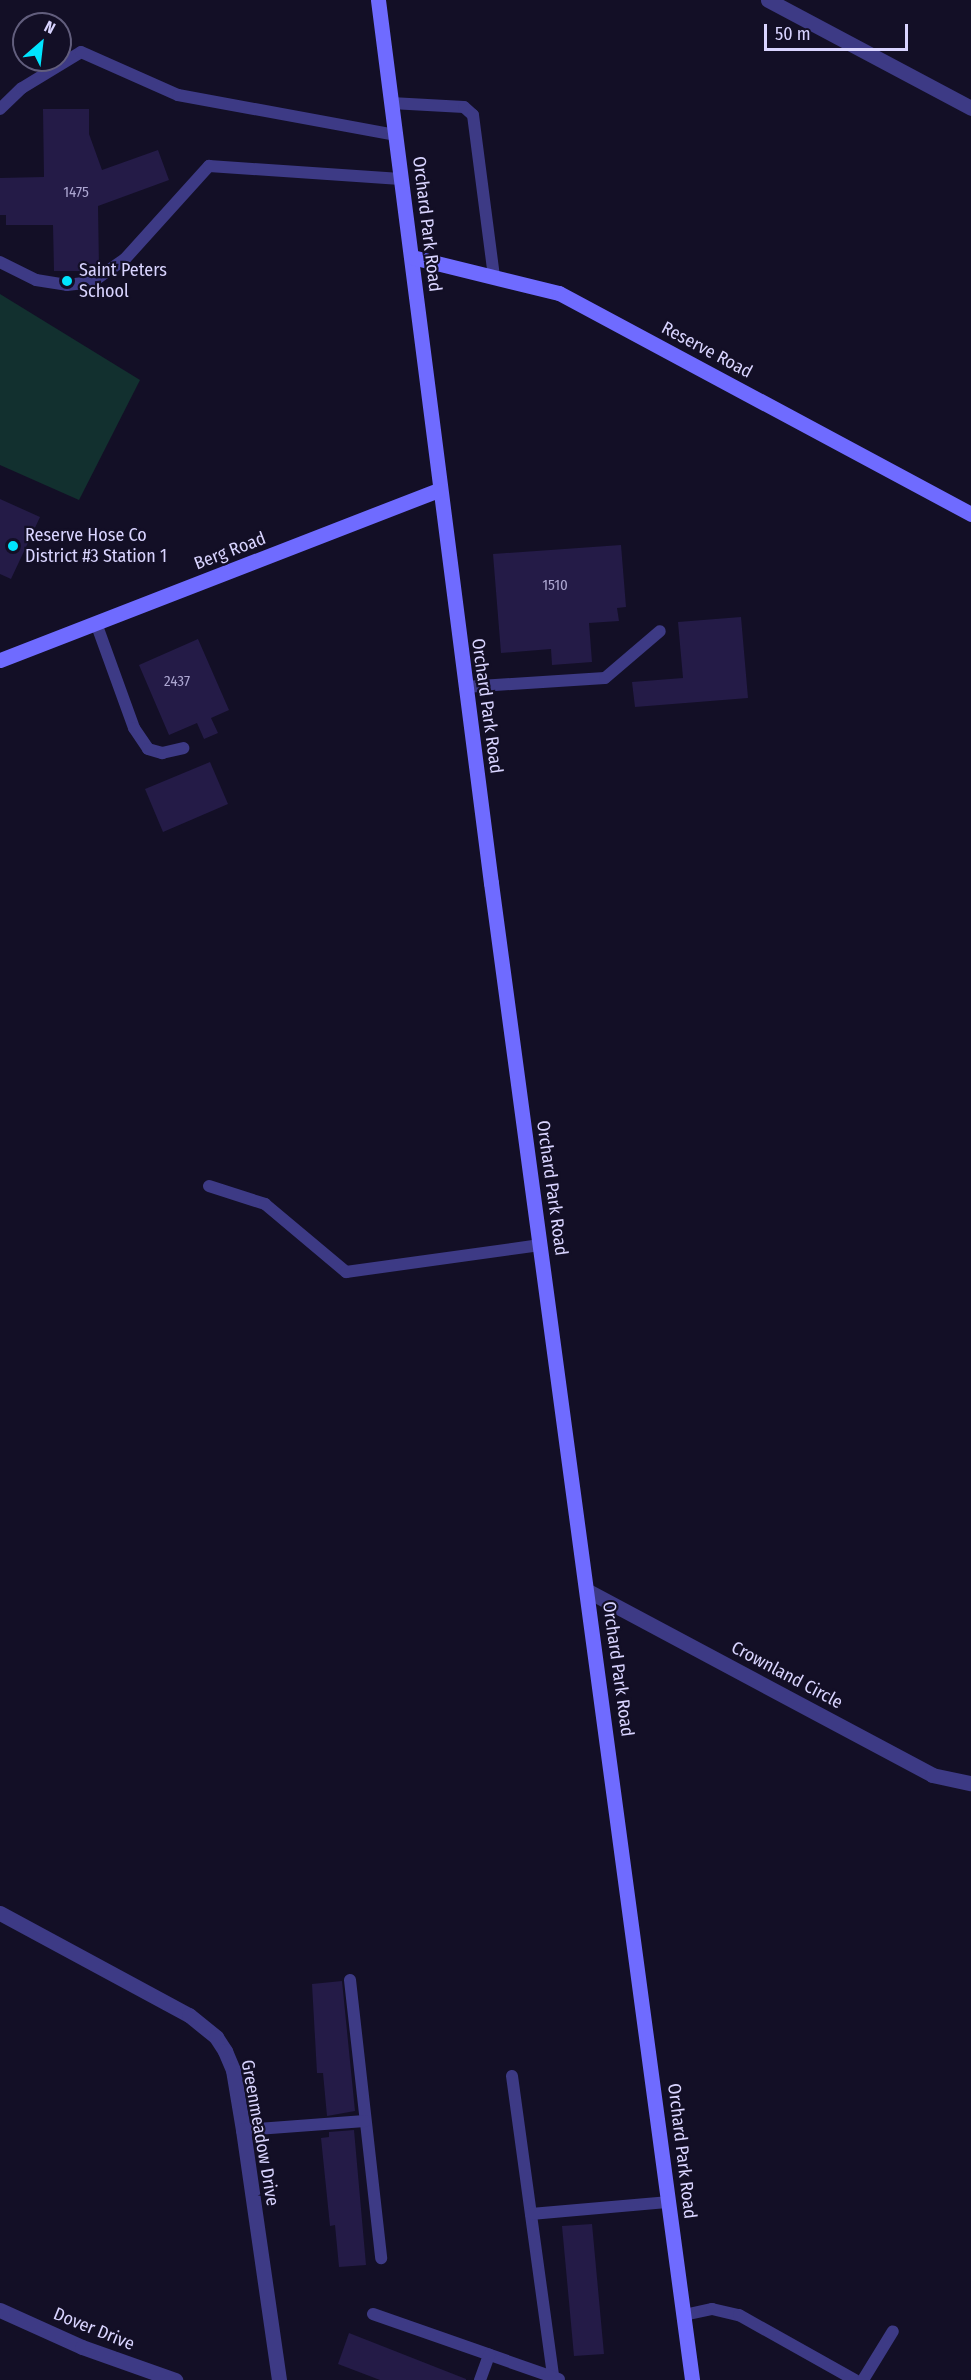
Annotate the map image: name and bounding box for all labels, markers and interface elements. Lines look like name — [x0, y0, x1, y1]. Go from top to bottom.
north arrow — [12, 12, 72, 72]
scale bar — [767, 12, 911, 50]
text: N — [41, 17, 58, 38]
text: 50 m — [775, 23, 811, 45]
street label: Orchard Park Road — [408, 155, 446, 293]
house number: 1475 — [63, 184, 89, 202]
place label: Saint Peters School — [79, 260, 167, 302]
marker: Saint Peters School — [60, 274, 74, 288]
street label: Reserve Road — [658, 317, 756, 383]
place label: Reserve Hose Co District #3 Station 1 — [25, 525, 167, 568]
street label: Berg Road — [191, 528, 269, 574]
marker: Reserve Hose Co District #3 Station 1 — [6, 539, 20, 553]
house number: 1510 — [542, 577, 568, 595]
street label: Orchard Park Road — [467, 637, 507, 775]
house number: 2437 — [164, 673, 190, 691]
street label: Orchard Park Road — [532, 1119, 572, 1257]
street label: Orchard Park Road — [598, 1600, 638, 1738]
street label: Crownland Circle — [728, 1637, 846, 1713]
street label: Greenmeadow Drive — [237, 2058, 283, 2208]
street label: Orchard Park Road — [663, 2082, 701, 2220]
street label: Dover Drive — [50, 2303, 138, 2355]

